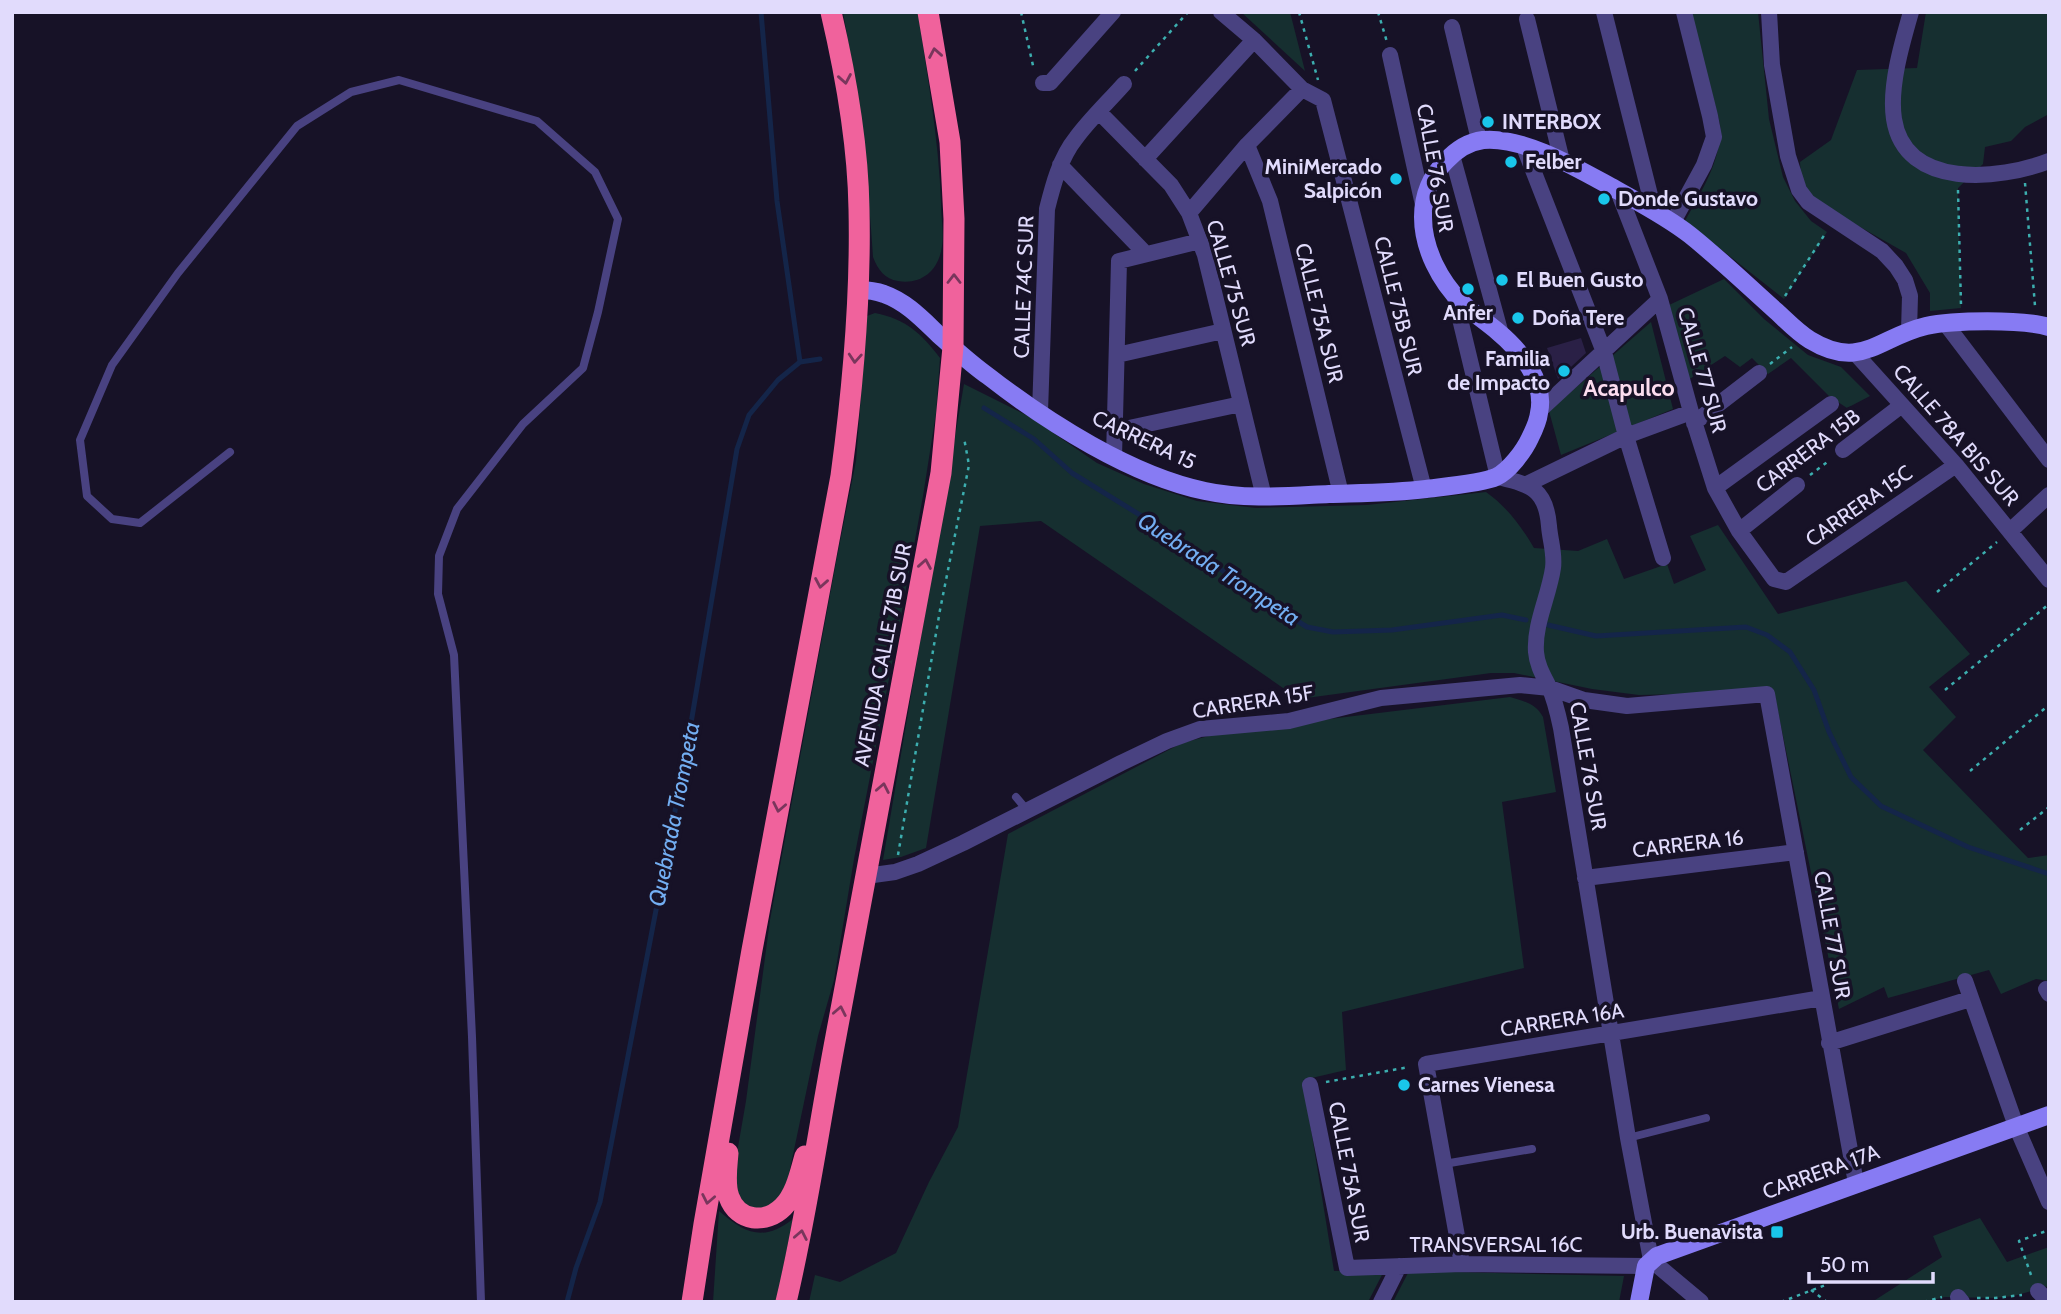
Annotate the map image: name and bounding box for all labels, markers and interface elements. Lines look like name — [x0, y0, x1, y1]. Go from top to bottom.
one-way arrow — [929, 47, 944, 59]
one-way arrow — [837, 73, 852, 85]
street label: CALLE 76 SUR — [1412, 102, 1459, 234]
place label: INTERBOX — [1502, 109, 1602, 134]
marker: INTERBOX — [1480, 114, 1496, 130]
place label: Felber — [1525, 149, 1581, 174]
place label: MiniMercado Salpicón — [1265, 154, 1382, 203]
marker: Felber — [1503, 154, 1519, 170]
marker: MiniMercado Salpicón — [1388, 171, 1404, 187]
place label: Donde Gustavo — [1618, 186, 1758, 211]
marker: Donde Gustavo — [1596, 191, 1612, 207]
street label: CALLE 74C SUR — [1009, 215, 1039, 359]
street label: CALLE 75 SUR — [1202, 217, 1262, 349]
street label: CALLE 75B SUR — [1369, 234, 1428, 378]
street label: CALLE 75A SUR — [1290, 240, 1349, 386]
place label: El Buen Gusto — [1516, 267, 1643, 292]
marker: El Buen Gusto — [1494, 272, 1510, 288]
one-way arrow — [946, 273, 962, 284]
marker: Anfer — [1460, 281, 1476, 297]
place label: Anfer — [1443, 300, 1493, 325]
street label: CALLE 77 SUR — [1673, 304, 1732, 436]
place label: Doña Tere — [1532, 305, 1624, 330]
marker: Doña Tere — [1510, 310, 1526, 326]
place label: Familia de Impacto — [1447, 346, 1551, 395]
one-way arrow — [847, 353, 862, 364]
street label: CALLE 78A BIS SUR — [1888, 359, 2025, 511]
marker: Familia de Impacto — [1556, 363, 1572, 379]
district label: Acapulco — [1583, 374, 1675, 402]
street label: CARRERA 15B — [1751, 403, 1865, 498]
street label: CARRERA 15 — [1088, 405, 1200, 474]
street label: CARRERA 15C — [1801, 460, 1917, 551]
water label: Quebrada Trompeta — [1133, 506, 1305, 632]
street label: AVENIDA CALLE 71B SUR — [849, 541, 917, 769]
one-way arrow — [916, 558, 931, 570]
one-way arrow — [814, 577, 829, 589]
street label: CARRERA 15F — [1191, 680, 1315, 723]
street label: CALLE 76 SUR — [1565, 700, 1612, 832]
water label: Quebrada Trompeta — [642, 719, 706, 909]
one-way arrow — [875, 782, 890, 794]
one-way arrow — [772, 801, 787, 813]
street label: CARRERA 16 — [1631, 824, 1745, 863]
street label: CALLE 77 SUR — [1809, 869, 1856, 1001]
street label: CARRERA 16A — [1498, 997, 1626, 1042]
one-way arrow — [832, 1005, 847, 1017]
place label: Carnes Vienesa — [1418, 1072, 1555, 1097]
marker: Carnes Vienesa — [1396, 1077, 1412, 1093]
street label: CALLE 75A SUR — [1324, 1099, 1375, 1245]
street label: CARRERA 17A — [1759, 1139, 1883, 1204]
one-way arrow — [702, 1193, 717, 1205]
place label: Urb. Buenavista — [1621, 1219, 1764, 1244]
marker: Urb. Buenavista — [1769, 1224, 1785, 1240]
one-way arrow — [793, 1229, 808, 1241]
street label: TRANSVERSAL 16C — [1409, 1232, 1583, 1257]
scale bar — [1809, 1240, 1933, 1284]
text: 50 m — [1820, 1252, 1869, 1277]

